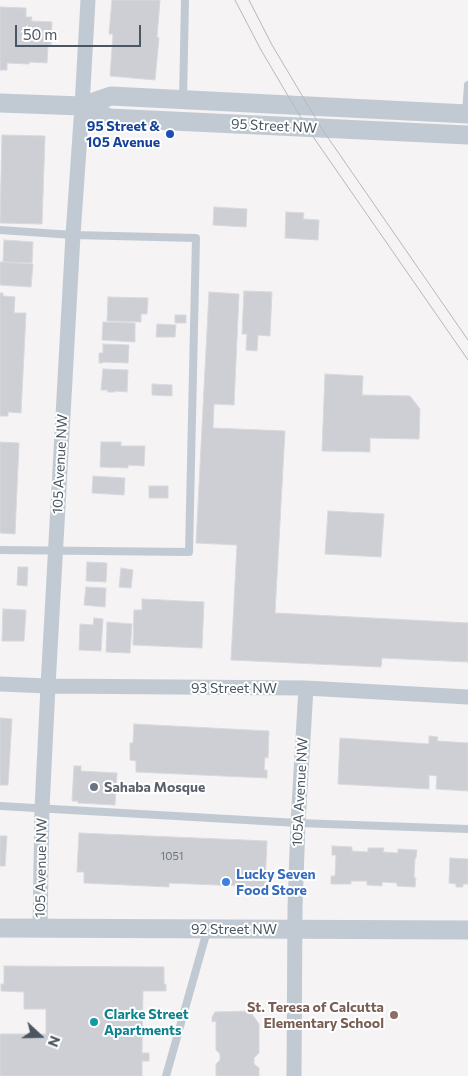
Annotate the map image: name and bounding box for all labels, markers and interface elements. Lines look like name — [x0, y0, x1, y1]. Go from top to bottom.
scale bar — [18, 15, 144, 47]
text: 50 m — [23, 25, 57, 43]
street label: 95 Street NW — [230, 115, 318, 137]
place label: 95 Street & 105 Avenue — [86, 118, 160, 150]
marker: 95 Street & 105 Avenue — [164, 128, 176, 140]
street label: 105 Avenue NW — [49, 414, 71, 514]
street label: 93 Street NW — [191, 680, 277, 696]
street label: 105A Avenue NW — [289, 737, 311, 847]
place label: Sahaba Mosque — [104, 779, 205, 795]
marker: Sahaba Mosque — [88, 781, 100, 793]
street label: 105 Avenue NW — [32, 818, 50, 918]
house number: 1051 — [161, 849, 183, 863]
place label: Lucky Seven Food Store — [236, 866, 316, 899]
marker: Lucky Seven Food Store — [220, 876, 232, 888]
street label: 92 Street NW — [191, 921, 277, 937]
place label: St. Teresa of Calcutta Elementary School — [247, 999, 384, 1032]
place label: Clarke Street Apartments — [104, 1006, 189, 1038]
marker: St. Teresa of Calcutta Elementary School — [388, 1009, 400, 1021]
north arrow — [15, 1011, 65, 1061]
marker: Clarke Street Apartments — [88, 1016, 100, 1028]
text: N — [45, 1034, 64, 1050]

